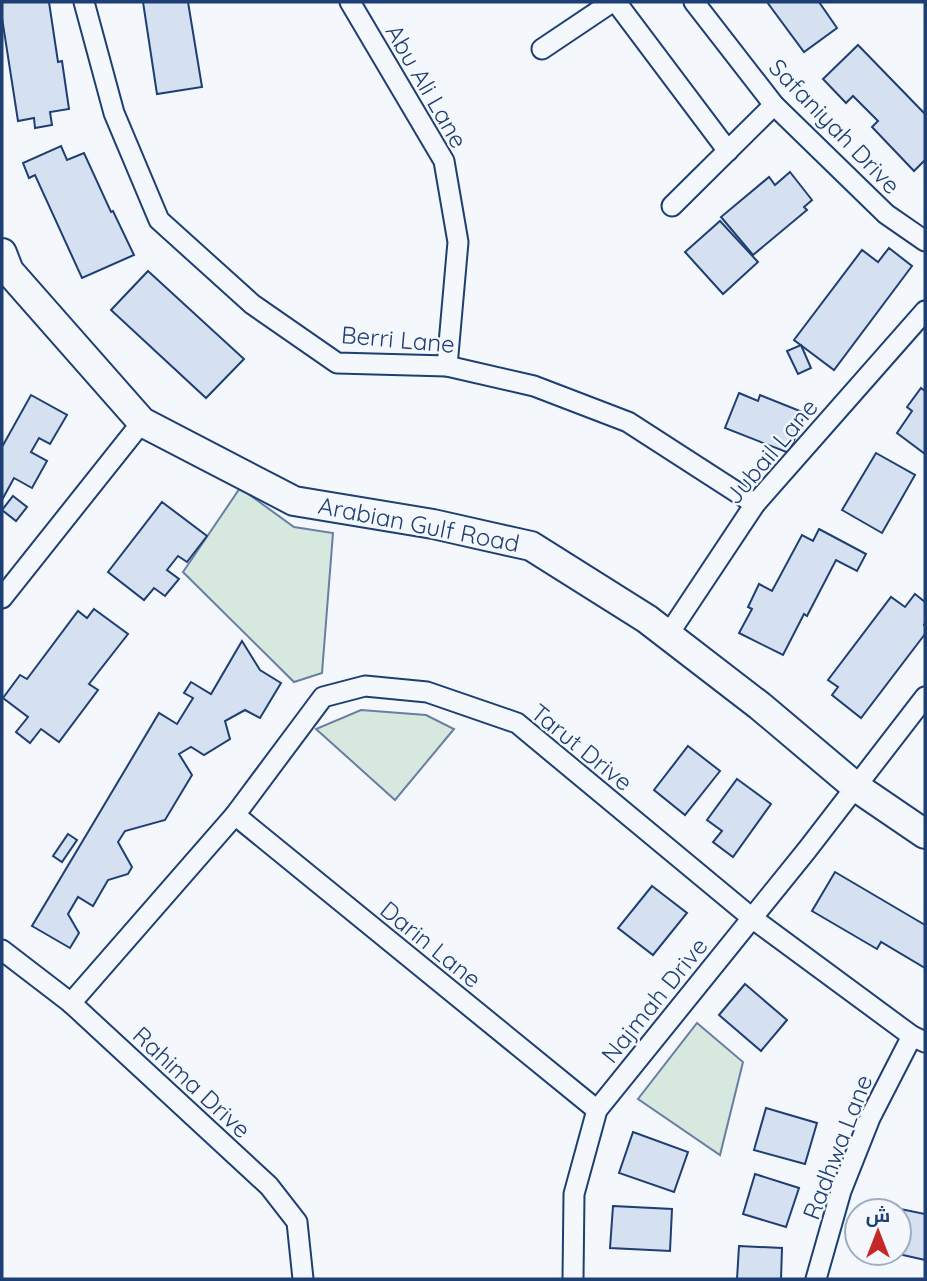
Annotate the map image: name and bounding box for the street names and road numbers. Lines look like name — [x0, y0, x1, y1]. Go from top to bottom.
street label: Abu Ali Lane — [380, 19, 474, 153]
street label: Safaniyah Drive — [763, 52, 907, 200]
street label: Berri Lane — [340, 319, 456, 359]
street label: Jubail Lane — [718, 392, 824, 510]
street label: Arabian Gulf Road — [316, 490, 522, 558]
street label: Tarut Drive — [525, 697, 639, 797]
street label: Darin Lane — [374, 894, 488, 994]
street label: Najmah Drive — [594, 931, 714, 1069]
street label: Rahima Drive — [127, 1020, 257, 1144]
street label: Radhwa Lane — [796, 1070, 878, 1224]

